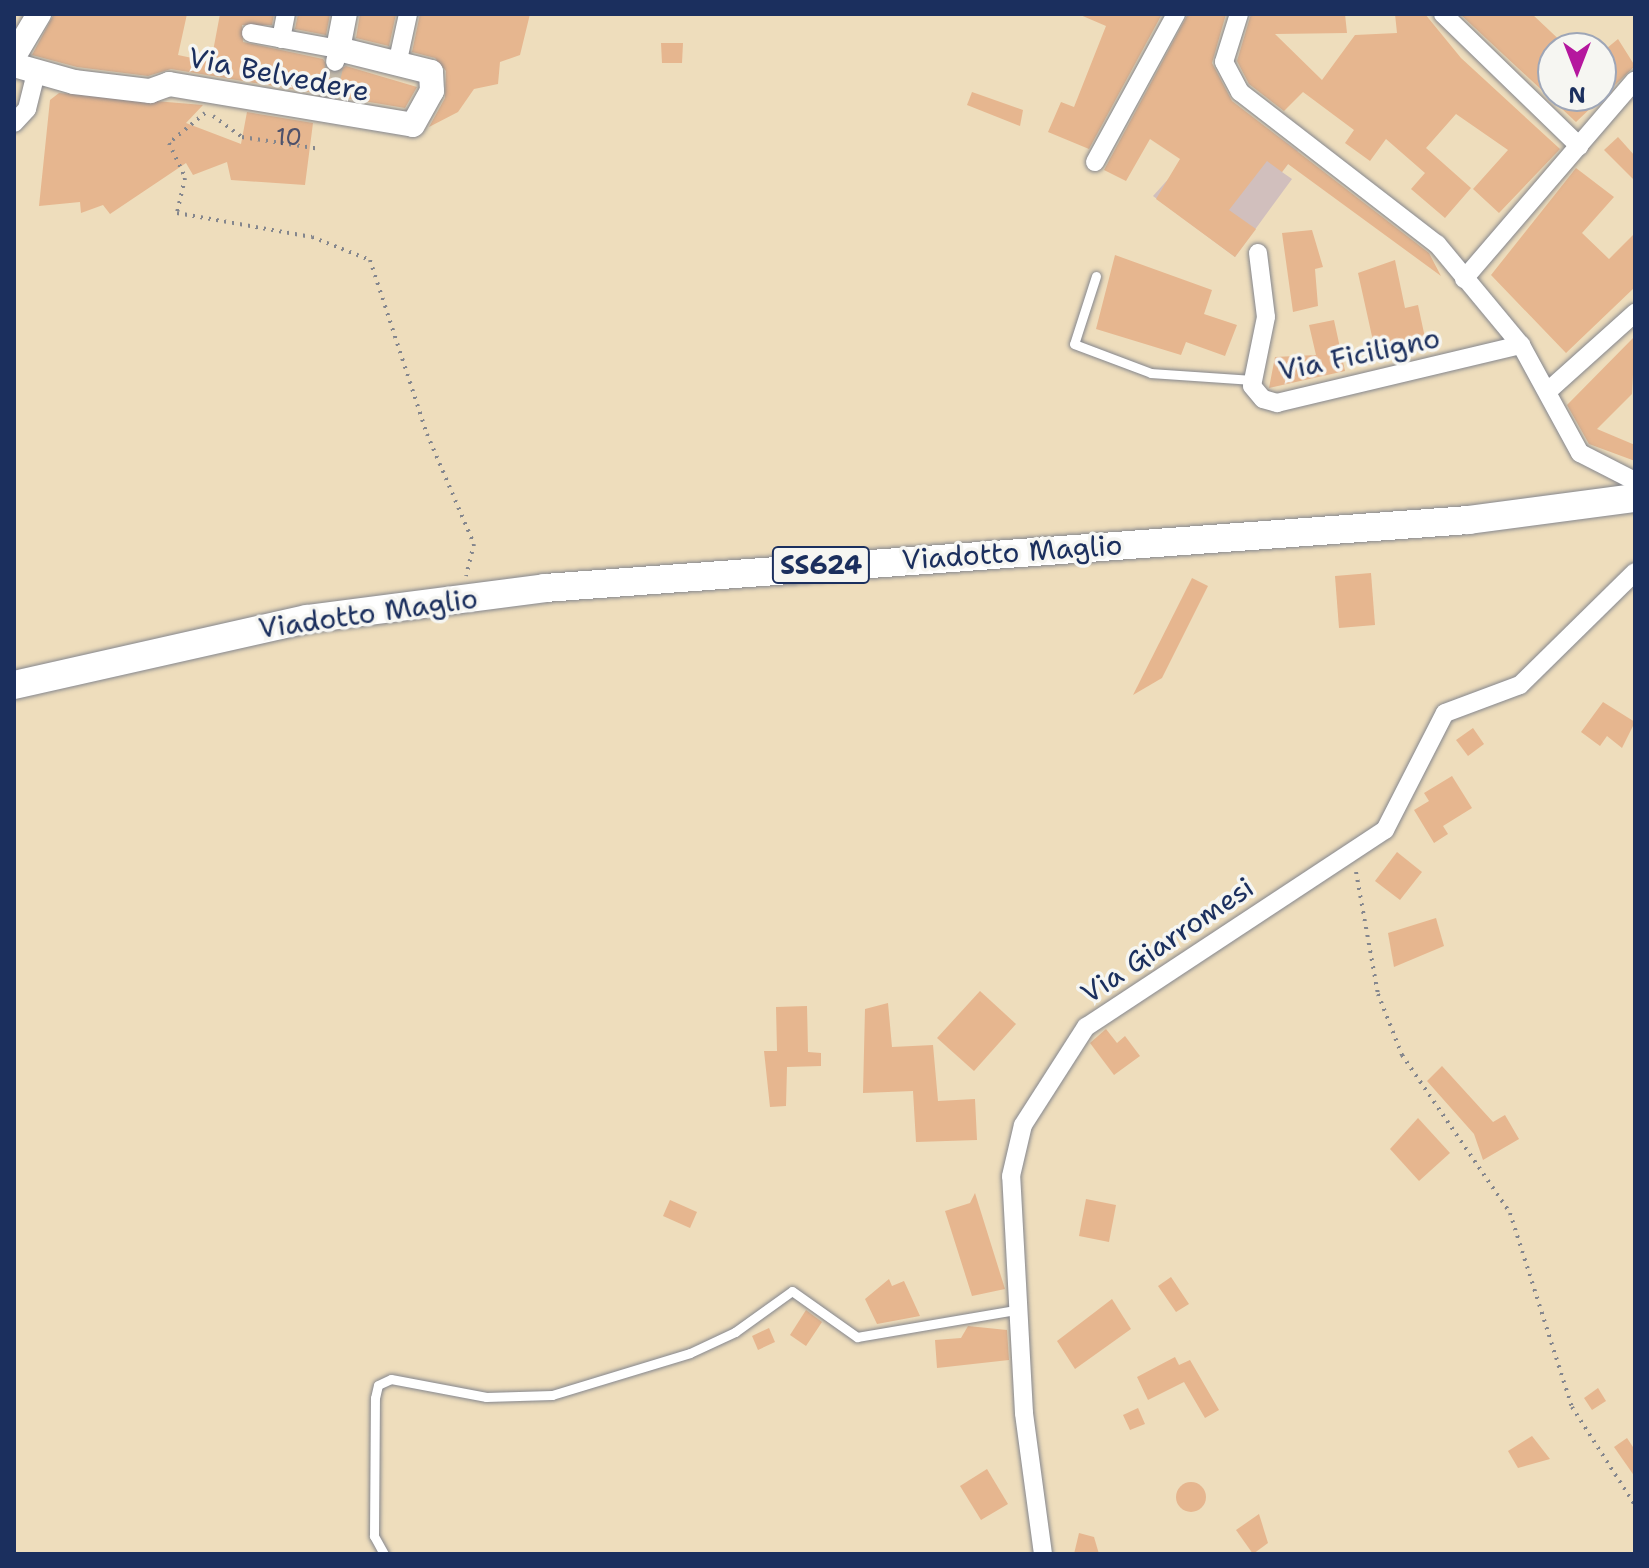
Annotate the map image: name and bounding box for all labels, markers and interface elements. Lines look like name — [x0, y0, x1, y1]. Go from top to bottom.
north arrow — [1537, 32, 1617, 112]
street label: Via Belvedere — [186, 40, 372, 108]
text: N — [1568, 80, 1586, 109]
house number: 10 — [276, 124, 302, 152]
street label: Via Ficiligno — [1275, 320, 1443, 388]
street label: Viadotto Maglio — [901, 528, 1123, 576]
road number: SS624 — [771, 543, 871, 587]
street label: Viadotto Maglio — [256, 581, 480, 645]
street label: Via Giarromesi — [1074, 870, 1260, 1010]

